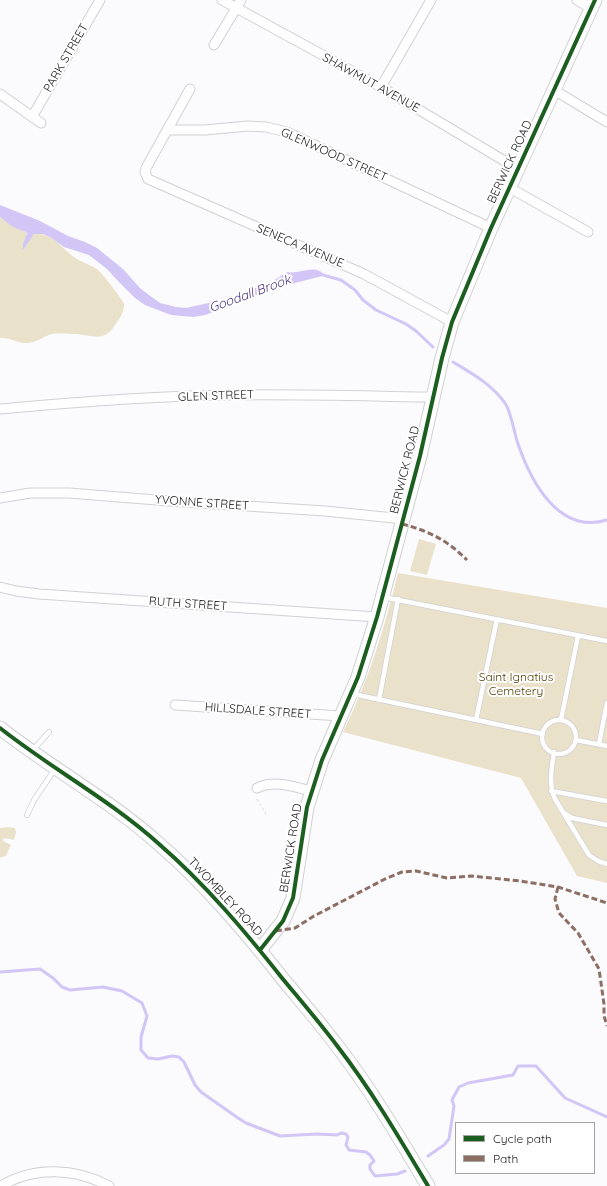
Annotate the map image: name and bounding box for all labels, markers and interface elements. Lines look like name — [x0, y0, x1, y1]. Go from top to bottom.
street label: PARK STREET — [41, 21, 91, 95]
street label: SHAWMUT AVENUE — [320, 50, 422, 116]
street label: BERWICK ROAD — [484, 118, 536, 206]
street label: GLENWOOD STREET — [279, 125, 389, 185]
street label: SENECA AVENUE — [254, 221, 346, 271]
water label: Goodall Brook — [207, 272, 293, 316]
street label: GLEN STREET — [178, 387, 254, 405]
street label: BERWICK ROAD — [387, 425, 423, 515]
street label: YVONNE STREET — [155, 493, 249, 513]
street label: RUTH STREET — [148, 594, 228, 614]
park label: Saint Ignatius Cemetery — [479, 670, 553, 698]
street label: HILLSDALE STREET — [204, 700, 312, 722]
street label: BERWICK ROAD — [277, 802, 305, 894]
street label: TWOMBLEY ROAD — [185, 855, 265, 939]
legend — [455, 1122, 595, 1174]
text: Cycle path — [493, 1131, 552, 1146]
text: Path — [493, 1151, 518, 1166]

